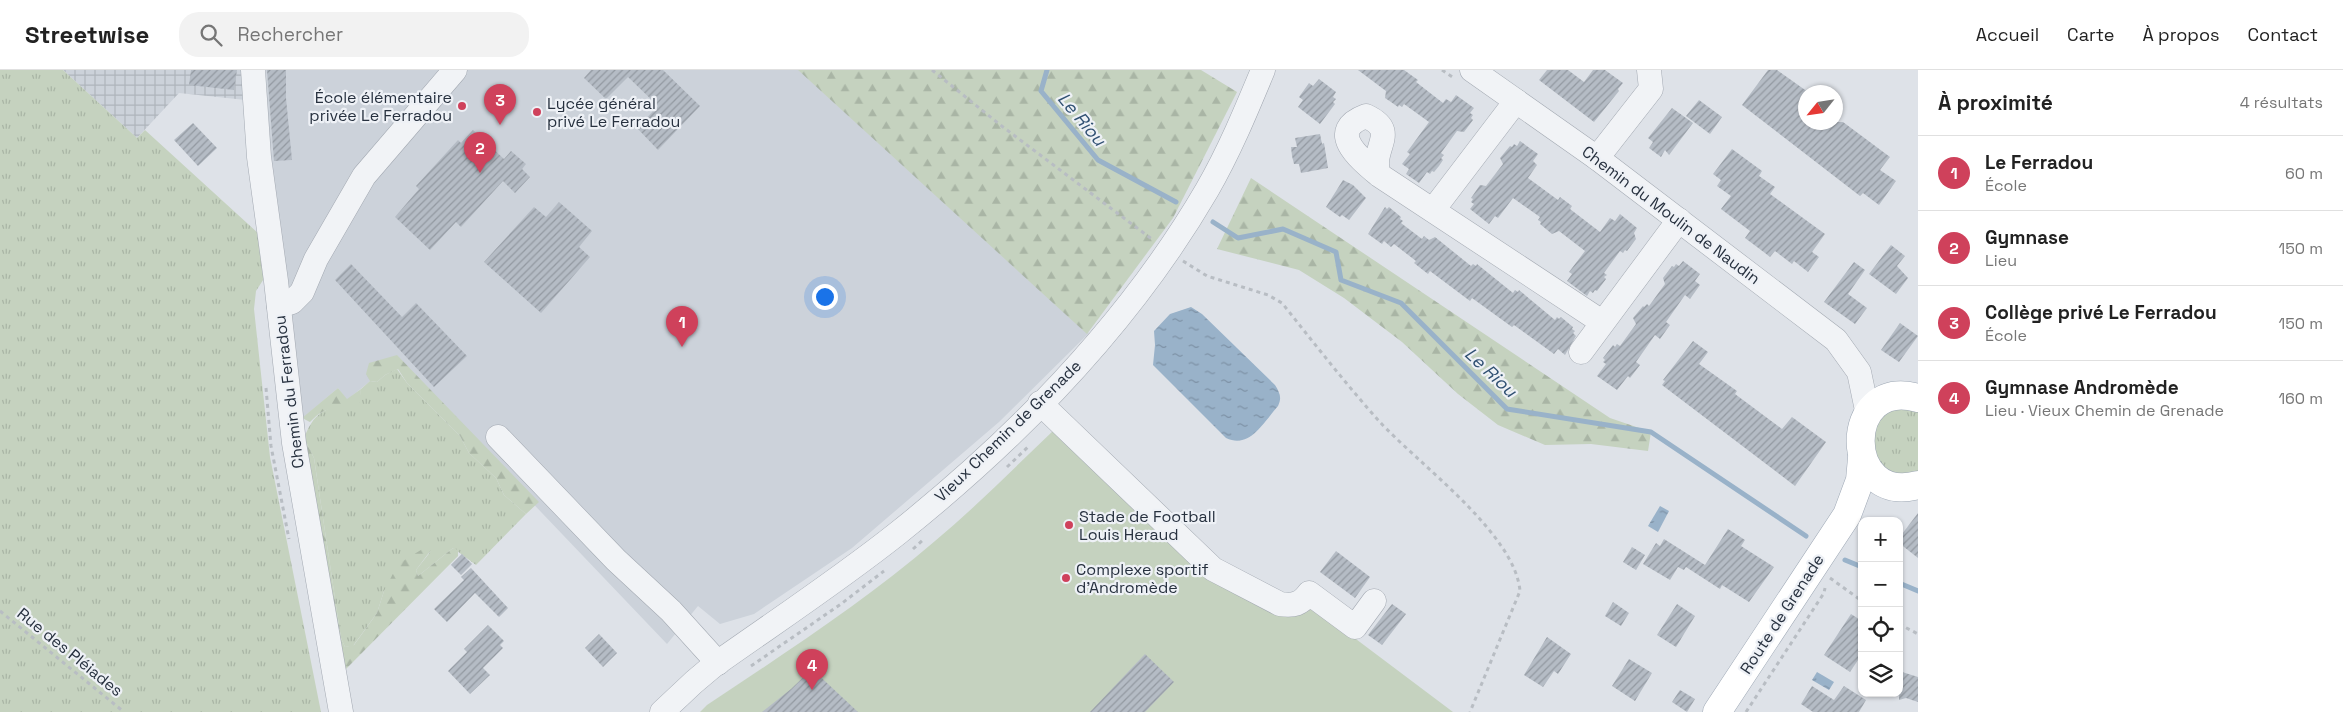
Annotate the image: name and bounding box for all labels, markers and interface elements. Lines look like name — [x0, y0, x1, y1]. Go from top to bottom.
search box — [179, 12, 529, 57]
text: Streetwise — [25, 19, 149, 50]
icon: search — [197, 21, 225, 49]
text: Rechercher — [237, 22, 343, 47]
text: Accueil — [1976, 23, 2039, 46]
text: Carte — [2067, 23, 2114, 46]
text: À propos — [2142, 23, 2220, 46]
text: Contact — [2248, 23, 2318, 46]
pin: 3 — [484, 84, 516, 125]
north arrow — [1798, 85, 1843, 130]
place label: École élémentaire privée Le Ferradou — [309, 87, 452, 126]
water label: Le Riou — [1053, 87, 1112, 151]
text: À proximité — [1938, 89, 2053, 116]
text: 4 résultats — [2240, 92, 2323, 113]
place label: Lycée général privé Le Ferradou — [547, 93, 680, 132]
marker: École élémentaire privée Le Ferradou — [456, 100, 468, 112]
marker: Lycée général privé Le Ferradou — [531, 106, 543, 118]
pin: 2 — [464, 132, 496, 173]
street label: Chemin du Moulin de Naudin — [1578, 141, 1764, 289]
text: Le Ferradou — [1985, 150, 2093, 175]
text: 1 — [1950, 163, 1958, 184]
text: 60 m — [2285, 163, 2323, 184]
text: École — [1985, 175, 2027, 196]
text: Gymnase — [1985, 225, 2069, 250]
text: 2 — [1949, 238, 1959, 259]
text: 150 m — [2279, 238, 2323, 259]
text: Lieu — [1985, 250, 2017, 271]
your location — [812, 284, 838, 310]
text: Collège privé Le Ferradou — [1985, 300, 2217, 325]
pin: 1 — [666, 306, 698, 347]
text: 3 — [1949, 313, 1959, 334]
text: 150 m — [2279, 313, 2323, 334]
street label: Chemin du Ferradou — [269, 314, 309, 470]
text: École — [1985, 325, 2027, 346]
water label: Le Riou — [1460, 342, 1523, 403]
street label: Vieux Chemin de Grenade — [930, 355, 1086, 507]
text: Gymnase Andromède — [1985, 375, 2179, 400]
text: 4 — [1949, 388, 1959, 409]
text: 160 m — [2278, 388, 2323, 409]
text: Lieu · Vieux Chemin de Grenade — [1985, 400, 2224, 421]
place label: Stade de Football Louis Heraud — [1079, 506, 1216, 545]
map controls — [1858, 517, 1903, 697]
button: + — [1858, 517, 1903, 562]
marker: Stade de Football Louis Heraud — [1063, 519, 1075, 531]
street label: Route de Grenade — [1735, 550, 1829, 678]
place label: Complexe sportif d'Andromède — [1076, 559, 1209, 598]
button: − — [1858, 562, 1903, 607]
marker: Complexe sportif d'Andromède — [1060, 572, 1072, 584]
street label: Rue des Pléiades — [13, 603, 127, 701]
button: locate — [1858, 607, 1903, 652]
pin: 4 — [796, 649, 828, 690]
button: layers — [1858, 652, 1903, 697]

